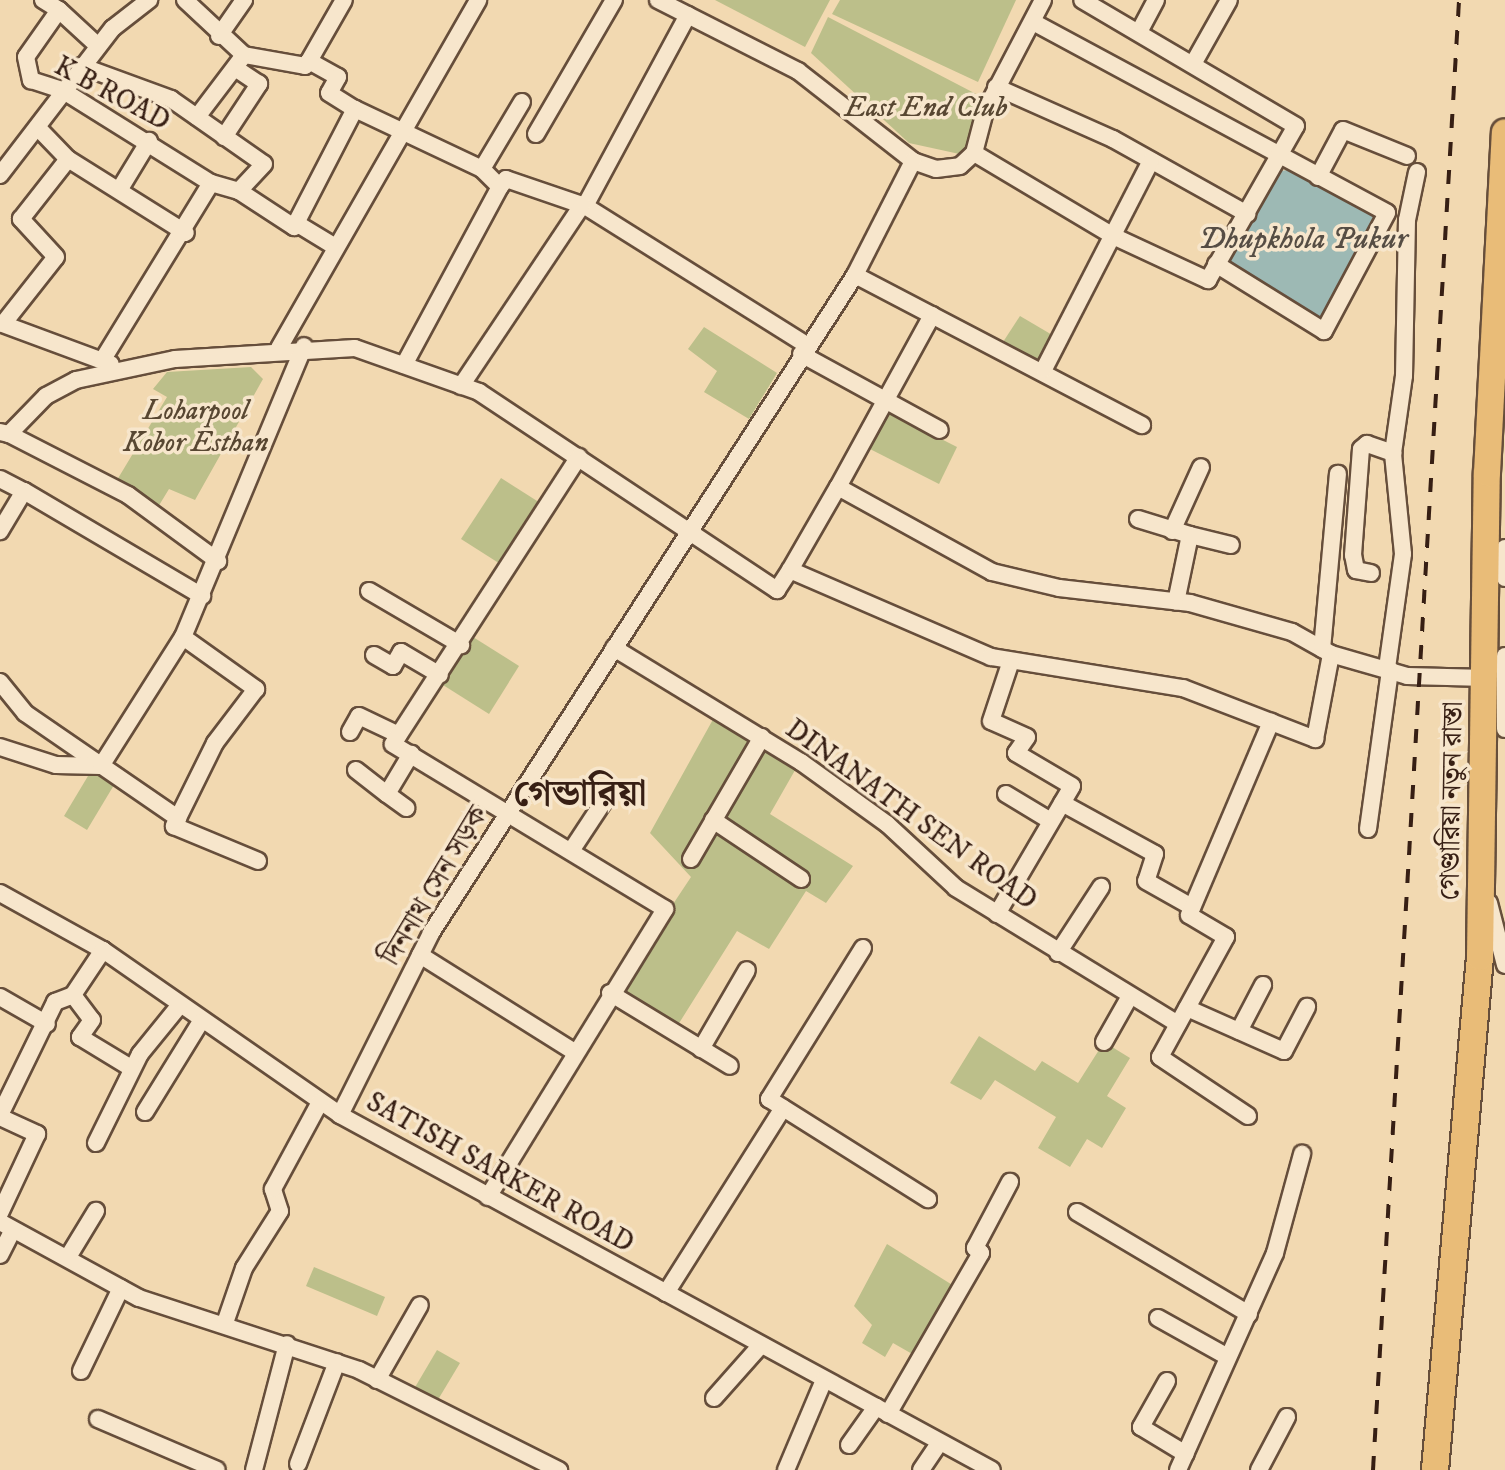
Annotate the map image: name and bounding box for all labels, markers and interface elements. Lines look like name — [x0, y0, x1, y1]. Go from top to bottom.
street label: K B ROAD — [48, 50, 176, 138]
park label: East End Club — [845, 91, 1007, 125]
water label: Dhupkhola Pukur — [1199, 222, 1407, 258]
park label: Loharpool Kobor Esthan — [124, 394, 268, 460]
street label: গেণ্ডারিয়া নতুন রাস্তা — [1433, 701, 1471, 901]
street label: DINANATH SEN ROAD — [779, 712, 1043, 918]
district label: গেন্ডারিয়া — [514, 773, 646, 817]
street label: দিননাথ সেন সড়ক — [374, 800, 496, 972]
street label: SATISH SARKER ROAD — [360, 1085, 640, 1261]

